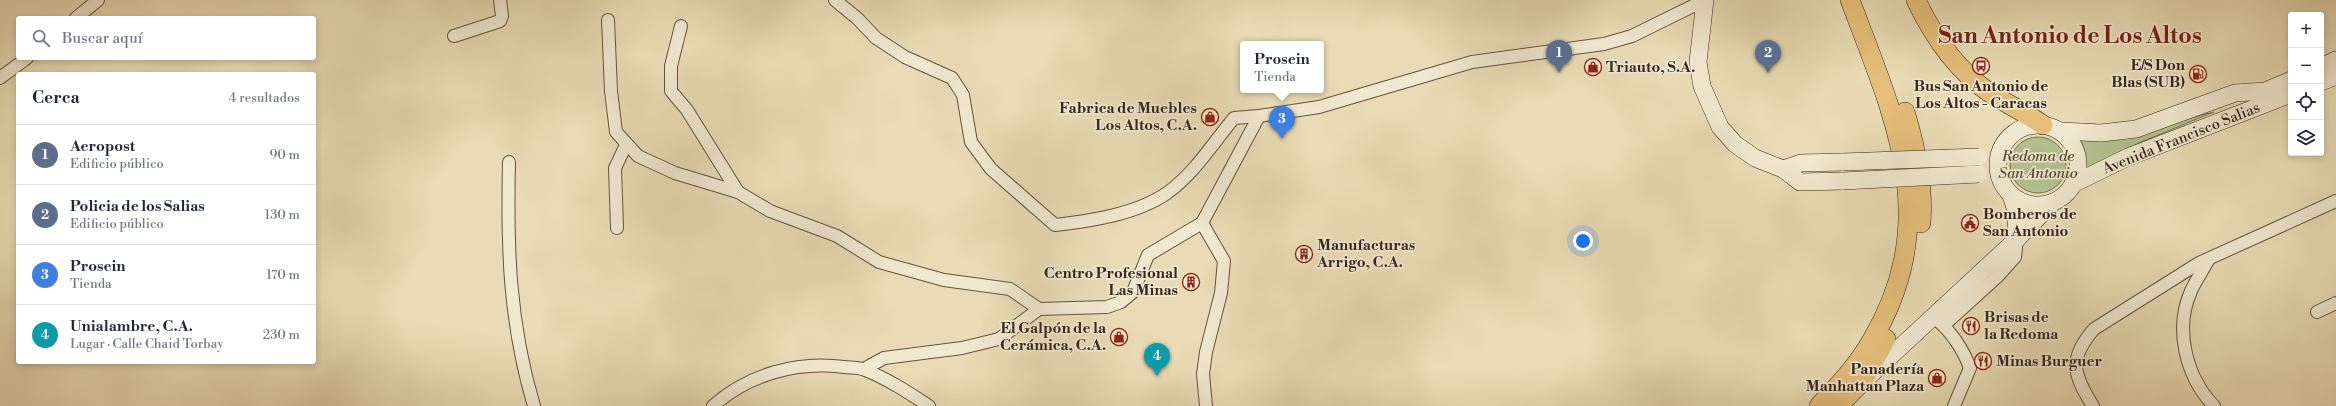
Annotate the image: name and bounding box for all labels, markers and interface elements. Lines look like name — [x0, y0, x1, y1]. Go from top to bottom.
map controls — [2288, 12, 2324, 156]
button: + — [2288, 12, 2324, 48]
search box — [16, 16, 316, 60]
district label: San Antonio de Los Altos — [1938, 22, 2202, 50]
icon: search — [30, 27, 52, 49]
text: Buscar aquí — [62, 29, 143, 48]
pin: 1 — [1546, 40, 1572, 73]
pin: 2 — [1755, 40, 1781, 73]
popup — [1240, 41, 1324, 93]
button: − — [2288, 48, 2324, 84]
text: Prosein — [1254, 50, 1310, 69]
bus stop icon: Bus San Antonio de Los Altos - Caracas — [1971, 56, 1991, 76]
place label: E/S Don Blas (SUB) — [2111, 56, 2186, 92]
shop icon: Triauto, S.A. — [1583, 57, 1603, 77]
place label: Triauto, S.A. — [1606, 58, 1695, 77]
fuel station icon: E/S Don Blas (SUB) — [2188, 64, 2208, 84]
text: Tienda — [1254, 69, 1296, 85]
place label: Bus San Antonio de Los Altos - Caracas — [1914, 77, 2048, 113]
button: locate — [2288, 84, 2324, 120]
text: Cerca — [32, 87, 80, 109]
text: 4 resultados — [229, 90, 300, 106]
street label: Avenida Francisco Salias — [2099, 98, 2263, 179]
place label: Fabrica de Muebles Los Altos, C.A. — [1059, 99, 1197, 135]
pin: 3 — [1269, 106, 1295, 139]
shop icon: Fabrica de Muebles Los Altos, C.A. — [1200, 107, 1220, 127]
button: layers — [2288, 120, 2324, 156]
text: Aeropost — [70, 137, 135, 156]
text: 1 — [42, 147, 48, 163]
text: 90 m — [269, 147, 300, 163]
park label: Redoma de San Antonio — [1998, 147, 2078, 183]
text: Edificio público — [70, 156, 164, 172]
text: Policia de los Salias — [70, 197, 205, 216]
place label: Bomberos de San Antonio — [1983, 205, 2077, 241]
text: 2 — [41, 207, 49, 223]
text: 130 m — [265, 207, 300, 223]
public building icon: Bomberos de San Antonio — [1960, 213, 1980, 233]
text: Edificio público — [70, 216, 164, 232]
your location — [1573, 231, 1593, 251]
place label: Manufacturas Arrigo, C.A. — [1316, 236, 1415, 272]
building icon: Manufacturas Arrigo, C.A. — [1294, 244, 1314, 264]
text: Prosein — [70, 257, 126, 276]
place label: Centro Profesional Las Minas — [1044, 264, 1178, 300]
text: 3 — [41, 267, 49, 283]
text: 170 m — [266, 267, 300, 283]
building icon: Centro Profesional Las Minas — [1181, 272, 1201, 292]
text: Tienda — [70, 276, 112, 292]
place label: Brisas de la Redoma — [1984, 308, 2059, 344]
restaurant icon: Brisas de la Redoma — [1961, 316, 1981, 336]
text: Unialambre, C.A. — [70, 317, 193, 336]
place label: El Galpón de la Cerámica, C.A. — [1000, 319, 1107, 355]
text: 4 — [41, 327, 49, 343]
text: 230 m — [263, 327, 300, 343]
shop icon: El Galpón de la Cerámica, C.A. — [1109, 327, 1129, 347]
text: Lugar · Calle Chaid Torbay — [70, 336, 224, 352]
pin: 4 — [1144, 343, 1170, 376]
restaurant icon: Minas Burguer — [1973, 351, 1993, 371]
place label: Minas Burguer — [1996, 352, 2103, 371]
place label: Panadería Manhattan Plaza — [1806, 360, 1925, 396]
shop icon: Panadería Manhattan Plaza — [1927, 368, 1947, 388]

